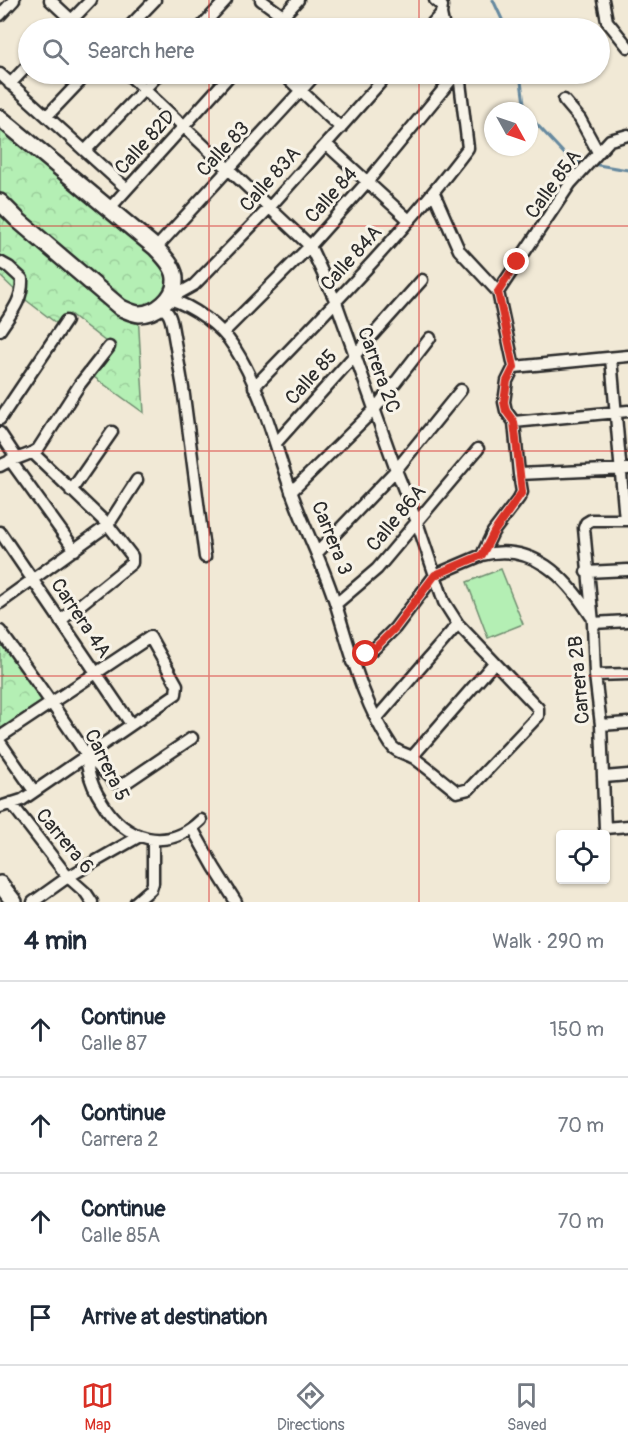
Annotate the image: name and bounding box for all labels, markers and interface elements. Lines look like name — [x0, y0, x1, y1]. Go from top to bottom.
search box — [18, 18, 610, 84]
icon: search — [39, 35, 72, 68]
text: Search here — [87, 37, 194, 65]
north arrow — [484, 102, 538, 156]
street label: Calle 82D — [109, 104, 181, 180]
street label: Calle 83 — [191, 116, 255, 182]
street label: Calle 83A — [234, 141, 306, 217]
street label: Calle 85A — [520, 145, 586, 223]
street label: Calle 84 — [299, 161, 363, 228]
street label: Calle 84A — [315, 220, 387, 296]
route end — [503, 248, 529, 274]
street label: Carrera 2C — [352, 324, 406, 416]
street label: Calle 85 — [280, 344, 342, 410]
street label: Calle 86A — [361, 479, 431, 557]
street label: Carrera 3 — [306, 497, 358, 579]
street label: Carrera 4A — [45, 573, 117, 663]
street label: Carrera 2B — [563, 635, 595, 725]
route start — [352, 640, 378, 666]
street label: Carrera 5 — [79, 725, 135, 805]
street label: Carrera 6 — [30, 803, 100, 879]
map controls — [556, 830, 610, 884]
button: locate — [556, 830, 610, 884]
text: 4 min — [24, 925, 87, 957]
text: Walk · 290 m — [492, 929, 604, 954]
text: Continue — [81, 1003, 165, 1031]
icon: ahead — [24, 1013, 57, 1046]
text: 150 m — [550, 1017, 604, 1042]
text: Calle 87 — [81, 1031, 147, 1056]
text: Continue — [81, 1099, 165, 1127]
icon: ahead — [24, 1109, 57, 1142]
text: 70 m — [558, 1113, 604, 1138]
text: Carrera 2 — [81, 1127, 158, 1152]
text: Continue — [81, 1195, 165, 1223]
icon: ahead — [24, 1205, 57, 1238]
text: 70 m — [558, 1209, 604, 1234]
text: Calle 85A — [81, 1223, 160, 1248]
icon: arrive — [24, 1301, 57, 1334]
text: Arrive at destination — [81, 1303, 267, 1331]
tab: Map — [81, 1379, 114, 1435]
tab: Directions — [277, 1379, 345, 1435]
tab: Saved — [507, 1379, 547, 1435]

